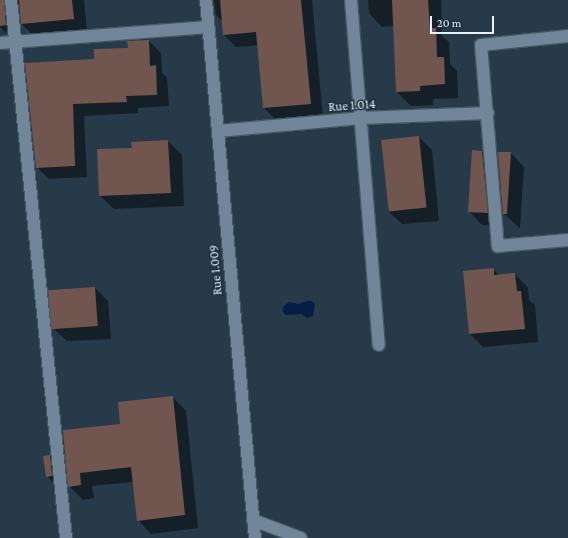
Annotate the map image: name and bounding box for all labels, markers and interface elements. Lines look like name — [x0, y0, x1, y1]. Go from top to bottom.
scale bar — [432, 8, 496, 34]
text: 20 m — [437, 16, 461, 30]
street label: Rue 1.014 — [328, 97, 376, 115]
street label: Rue 1.009 — [206, 244, 226, 296]

